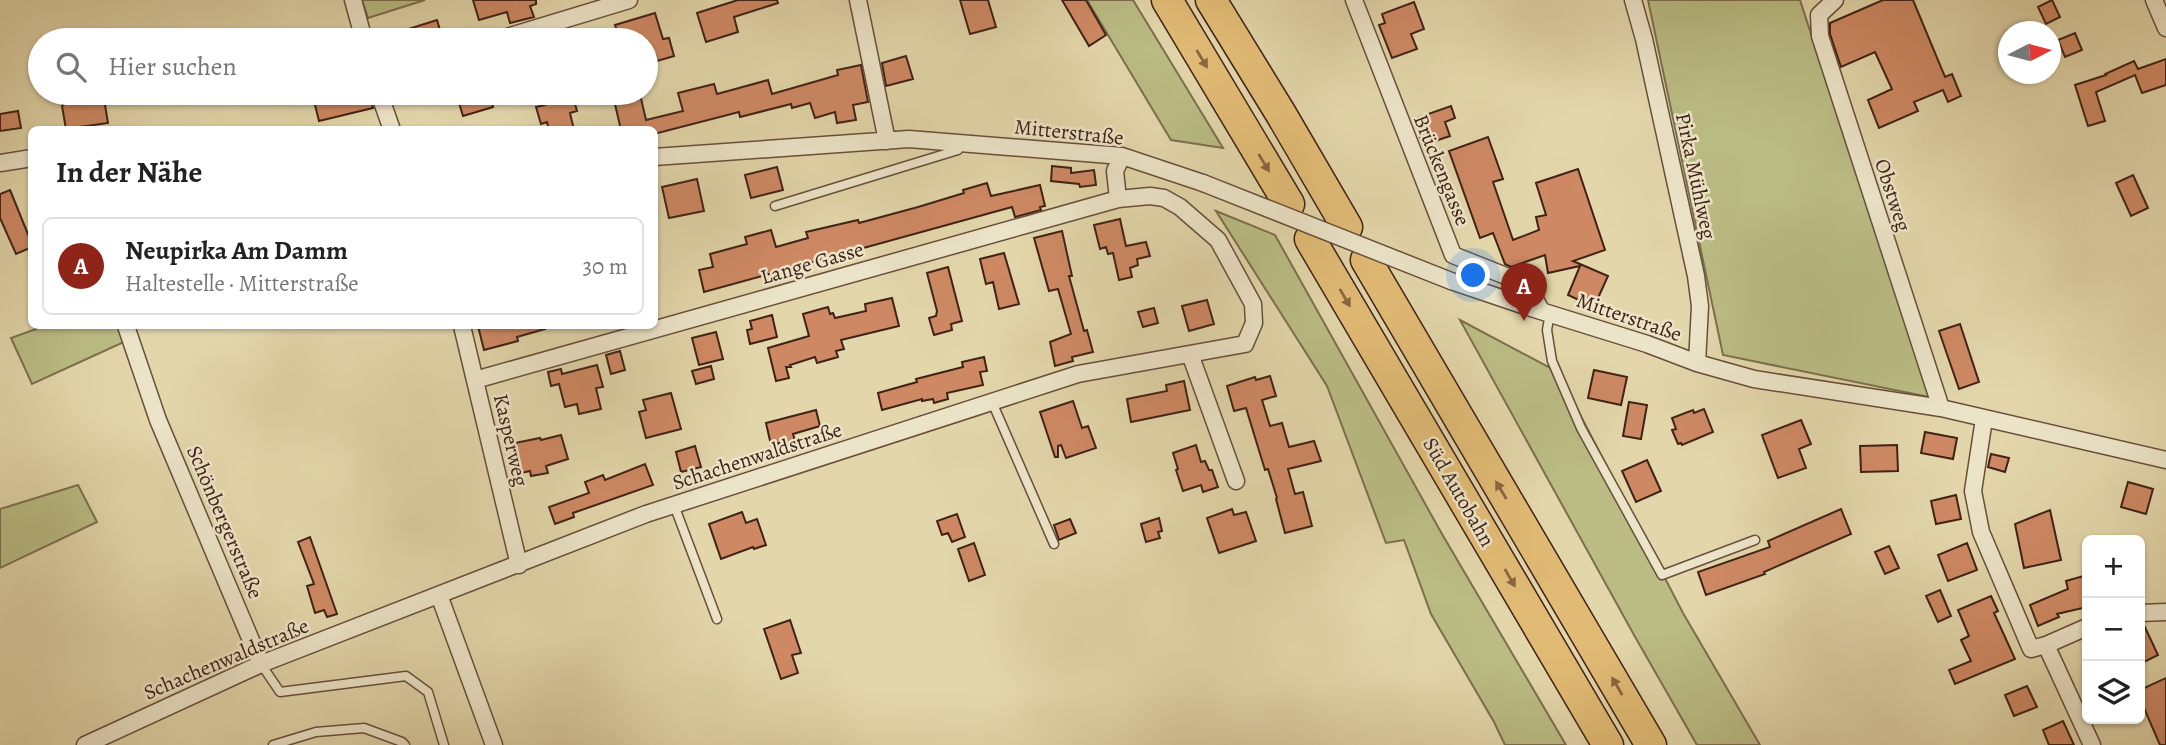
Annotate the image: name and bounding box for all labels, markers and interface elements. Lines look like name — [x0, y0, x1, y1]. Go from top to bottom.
north arrow — [1998, 21, 2061, 84]
search box — [28, 28, 658, 105]
icon: search — [52, 48, 90, 86]
text: Hier suchen — [108, 49, 237, 84]
one-way arrow — [1195, 49, 1208, 68]
street label: Brückengasse — [1407, 110, 1477, 230]
street label: Pirka Mühlweg — [1669, 110, 1723, 242]
street label: Mitterstraße — [1013, 112, 1125, 152]
text: In der Nähe — [56, 152, 202, 192]
one-way arrow — [1258, 153, 1271, 172]
street label: Obstweg — [1868, 155, 1918, 235]
text: Neupirka Am Damm — [125, 233, 348, 268]
street label: Lange Gasse — [757, 235, 867, 291]
text: A — [74, 251, 88, 282]
text: 30 m — [582, 251, 628, 282]
your location — [1456, 258, 1490, 292]
pin: A — [1501, 263, 1547, 321]
text: Haltestelle · Mitterstraße — [125, 268, 359, 299]
street label: Mitterstraße — [1573, 286, 1685, 348]
one-way arrow — [1339, 288, 1351, 307]
street label: Kasperweg — [487, 391, 535, 490]
street label: Schachenwaldstraße — [669, 415, 845, 497]
street label: Süd Autobahn — [1416, 432, 1502, 552]
street label: Schönbergerstraße — [180, 441, 270, 603]
one-way arrow — [1495, 481, 1507, 500]
map controls — [2082, 535, 2145, 724]
button: + — [2082, 535, 2145, 598]
one-way arrow — [1503, 569, 1516, 588]
button: − — [2082, 598, 2145, 661]
street label: Schachenwaldstraße — [139, 612, 313, 706]
button: layers — [2082, 661, 2145, 724]
one-way arrow — [1611, 676, 1623, 696]

